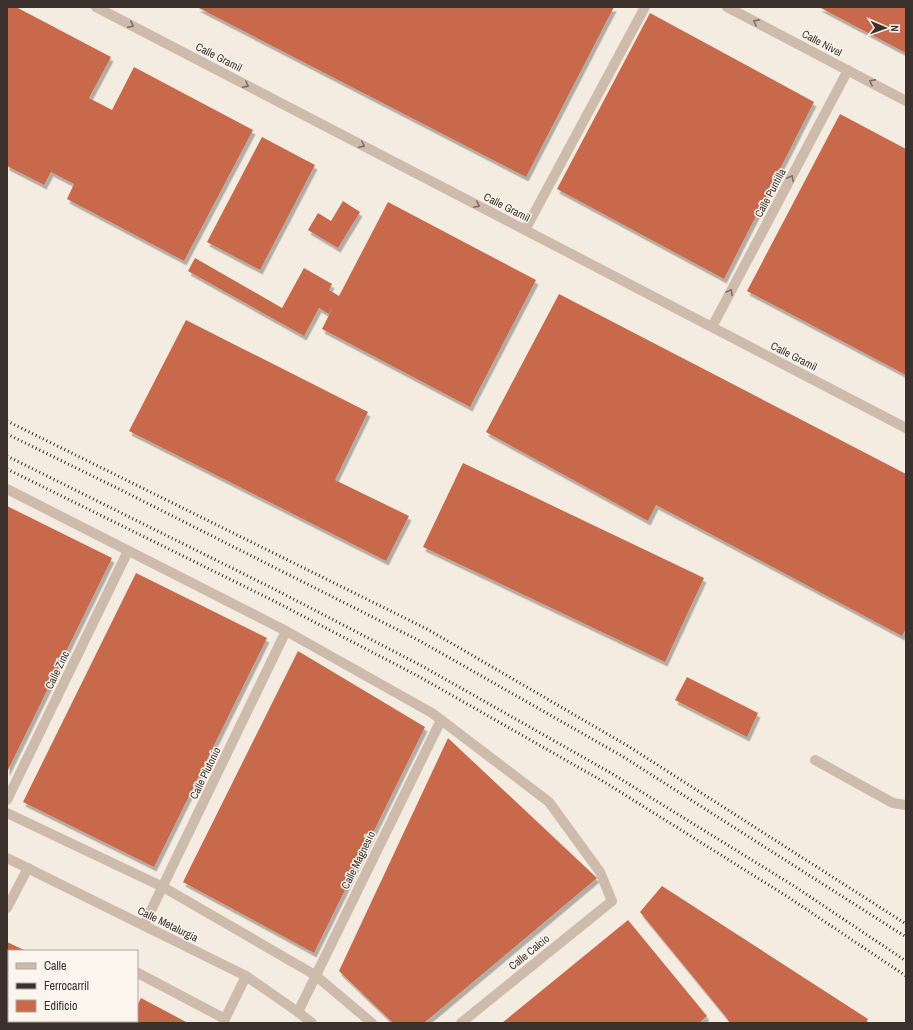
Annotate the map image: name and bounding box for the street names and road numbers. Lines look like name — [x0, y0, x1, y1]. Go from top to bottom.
street label: Calle Nivel — [799, 27, 845, 59]
street label: Calle Gramil — [193, 39, 245, 75]
street label: Calle Puntilla — [751, 166, 789, 220]
street label: Calle Gramil — [481, 189, 533, 225]
street label: Calle Gramil — [768, 338, 820, 374]
street label: Calle Zinc — [42, 648, 72, 691]
street label: Calle Plutonio — [186, 745, 224, 801]
street label: Calle Magnesio — [338, 829, 378, 891]
street label: Calle Metalurgia — [135, 903, 201, 945]
street label: Calle Calcio — [506, 931, 552, 973]

